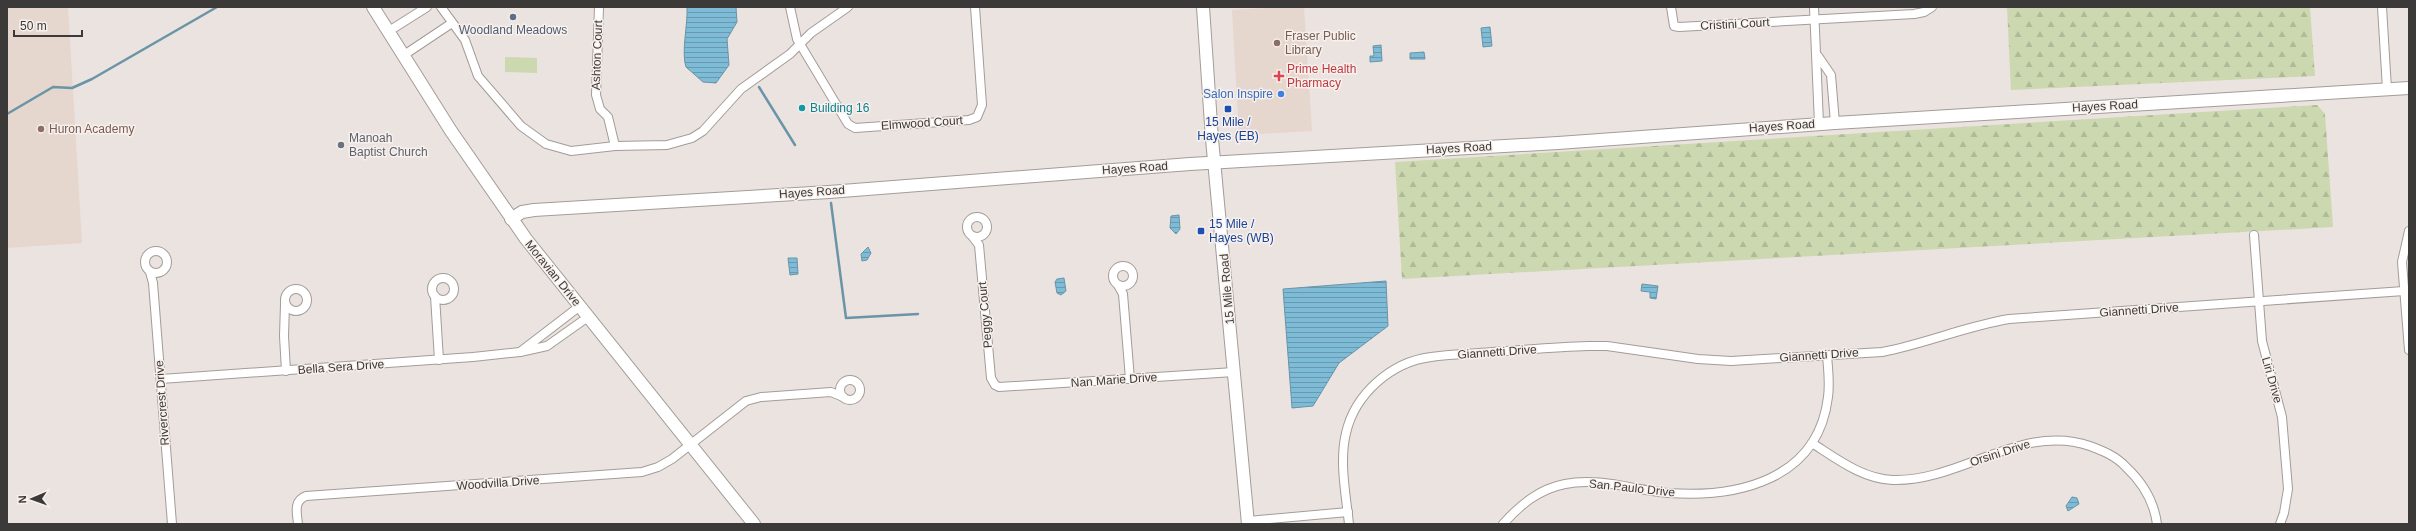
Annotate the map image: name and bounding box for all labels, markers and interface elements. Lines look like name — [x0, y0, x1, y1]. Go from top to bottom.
scale bar — [14, 12, 82, 38]
marker: Woodland Meadows — [508, 12, 518, 22]
street label: Cristini Court — [1700, 15, 1771, 33]
text: 50 m — [20, 19, 47, 33]
street label: Ashton Court — [589, 19, 605, 90]
place label: Woodland Meadows — [459, 23, 567, 37]
place label: Fraser Public Library — [1285, 29, 1356, 57]
marker: Fraser Public Library — [1272, 38, 1282, 48]
place label: Prime Health Pharmacy — [1287, 62, 1356, 90]
marker: Prime Health Pharmacy — [1274, 71, 1284, 81]
place label: Salon Inspire — [1203, 87, 1273, 101]
marker: Salon Inspire — [1276, 89, 1286, 99]
street label: Hayes Road — [2072, 97, 2138, 115]
place label: Building 16 — [810, 101, 870, 115]
marker: Building 16 — [797, 103, 807, 113]
marker: 15 Mile / Hayes (EB) — [1223, 104, 1233, 114]
street label: Elmwood Court — [881, 113, 964, 133]
place label: 15 Mile / Hayes (EB) — [1197, 115, 1259, 143]
street label: Hayes Road — [1749, 117, 1815, 135]
place label: Huron Academy — [49, 122, 134, 136]
marker: Huron Academy — [36, 124, 46, 134]
place label: Manoah Baptist Church — [349, 131, 428, 159]
street label: Hayes Road — [1426, 139, 1492, 157]
marker: Manoah Baptist Church — [336, 140, 346, 150]
street label: Hayes Road — [1102, 159, 1168, 177]
street label: Hayes Road — [779, 183, 845, 201]
place label: 15 Mile / Hayes (WB) — [1209, 217, 1274, 245]
marker: 15 Mile / Hayes (WB) — [1196, 226, 1206, 236]
street label: Moravian Drive — [522, 237, 584, 309]
street label: 15 Mile Road — [1217, 253, 1237, 325]
street label: Peggy Court — [975, 281, 995, 349]
street label: Giannetti Drive — [2099, 300, 2179, 320]
street label: Giannetti Drive — [1457, 342, 1537, 362]
street label: Giannetti Drive — [1779, 345, 1859, 365]
street label: Liri Drive — [2259, 355, 2285, 405]
street label: Bella Sera Drive — [297, 357, 385, 377]
street label: Rivercrest Drive — [152, 360, 172, 446]
street label: Nan Marie Drive — [1070, 370, 1158, 390]
street label: Orsini Drive — [1968, 437, 2032, 469]
street label: Woodvilla Drive — [456, 473, 540, 493]
street label: San Paulo Drive — [1588, 477, 1676, 500]
north arrow — [12, 479, 52, 519]
text: N — [16, 495, 28, 504]

